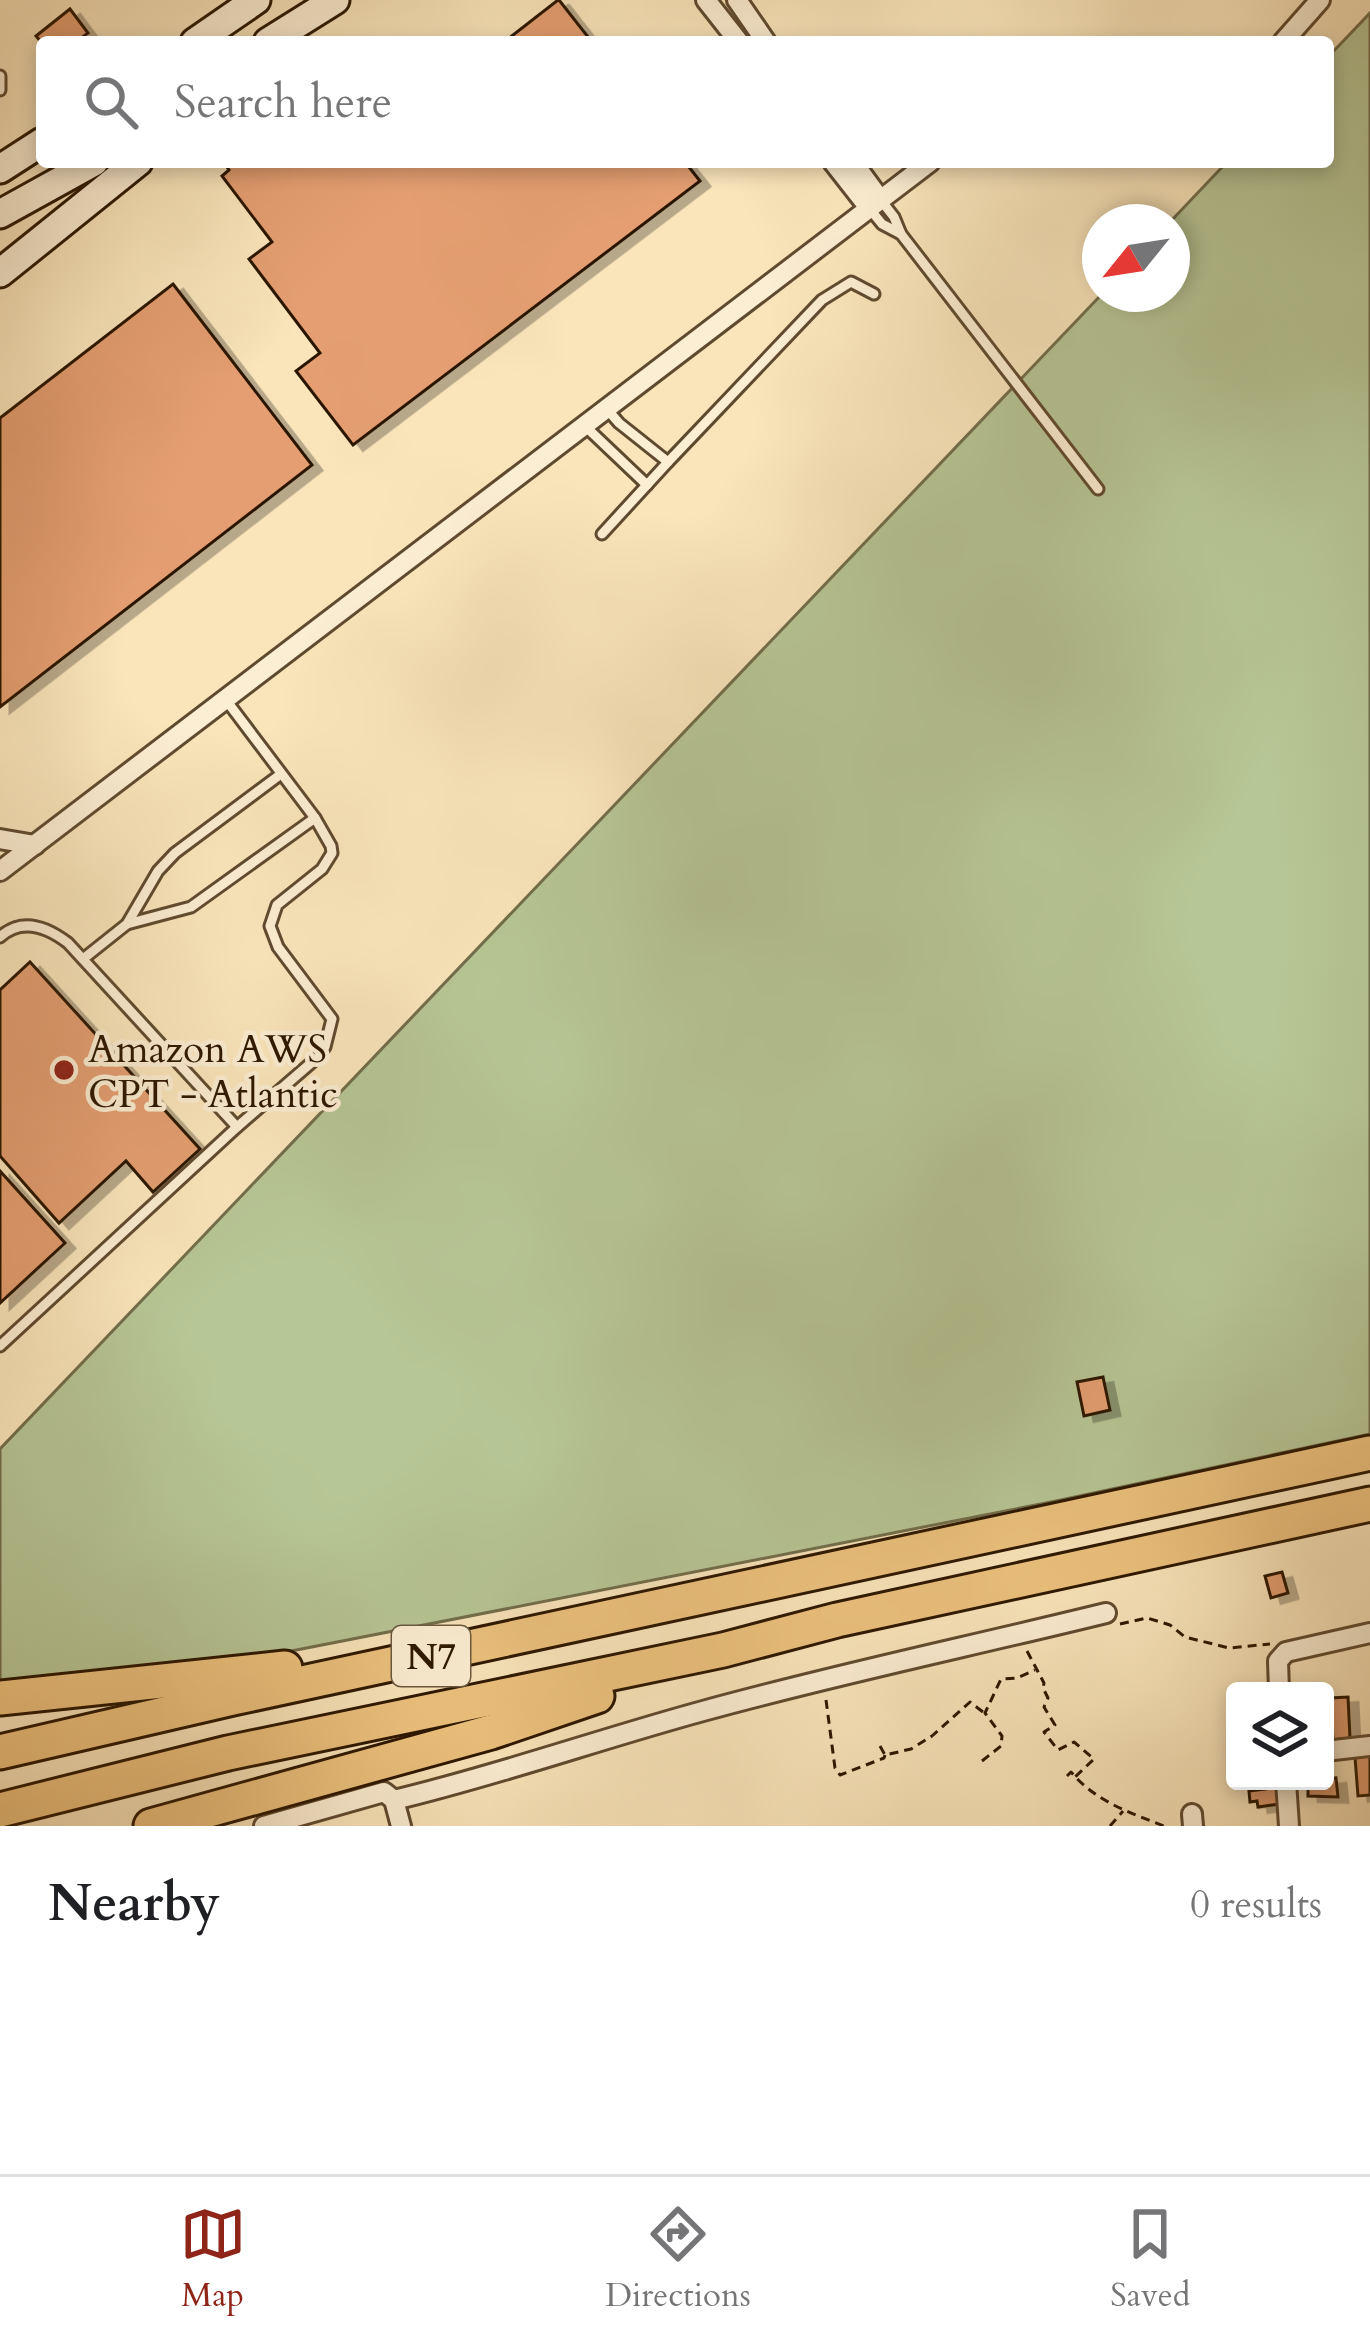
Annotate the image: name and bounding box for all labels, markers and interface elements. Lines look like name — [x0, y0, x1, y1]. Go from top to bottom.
search box — [36, 36, 1334, 168]
icon: search — [78, 69, 144, 135]
text: Search here — [174, 72, 392, 133]
north arrow — [1082, 204, 1190, 312]
place label: Amazon AWS CPT - Atlantic — [88, 1023, 338, 1121]
marker: Amazon AWS CPT - Atlantic — [51, 1057, 77, 1083]
road number: N7 — [392, 1626, 470, 1686]
map controls — [1226, 1682, 1334, 1790]
button: layers — [1226, 1682, 1334, 1790]
text: Nearby — [48, 1869, 220, 1939]
text: 0 results — [1190, 1878, 1322, 1931]
tab: Map — [180, 2201, 246, 2318]
tab: Directions — [605, 2201, 751, 2318]
tab: Saved — [1110, 2201, 1190, 2318]

